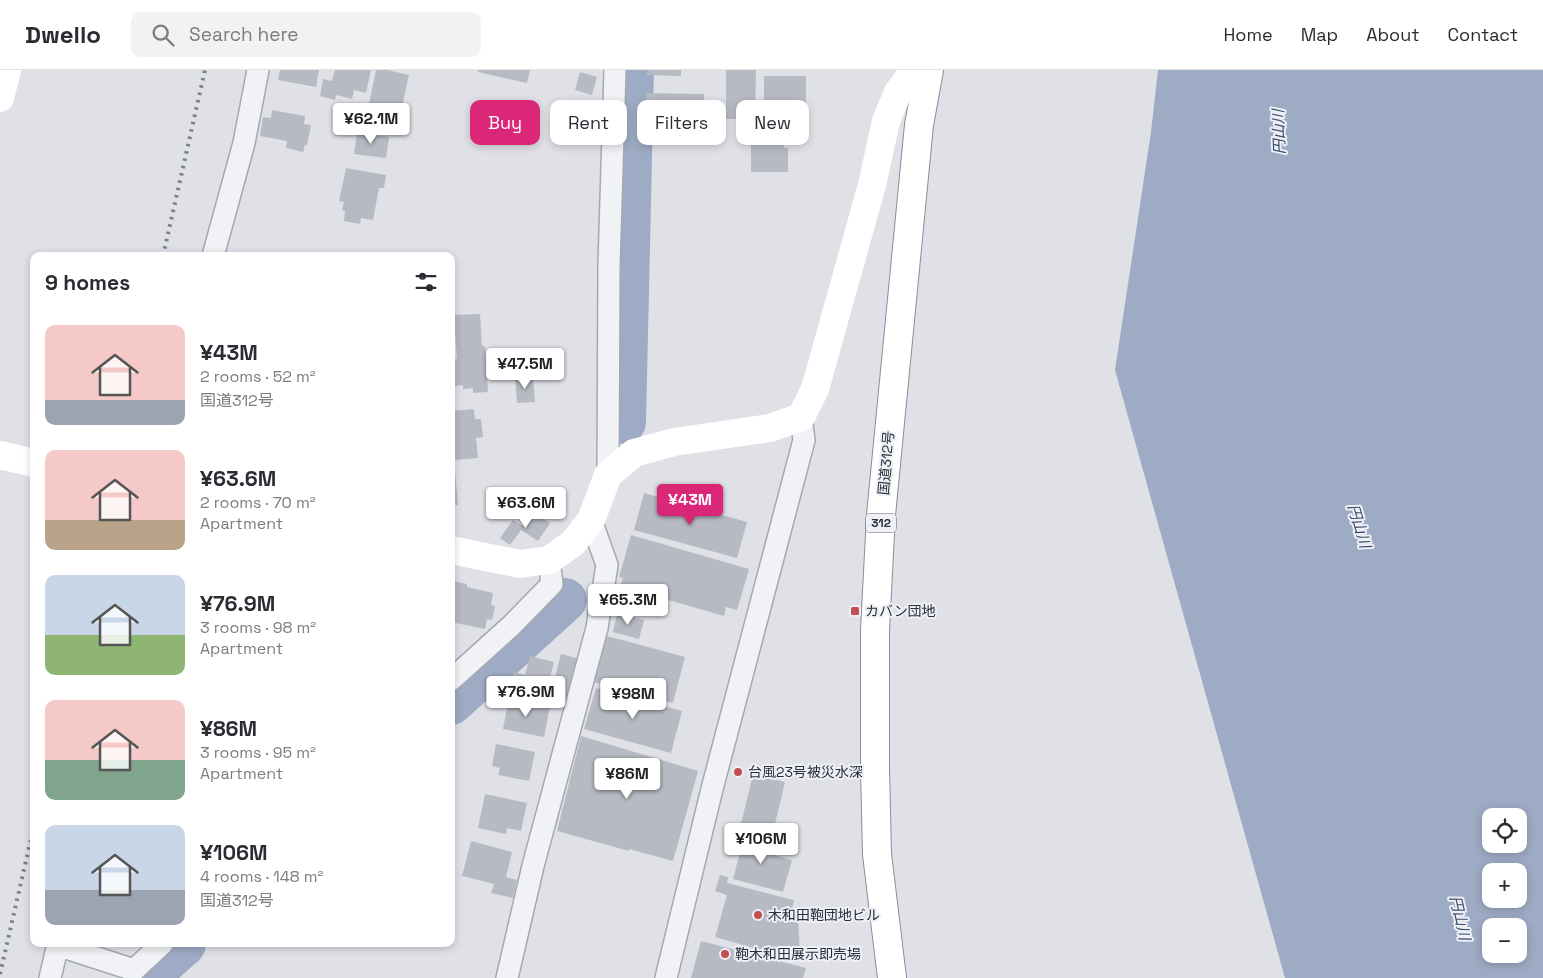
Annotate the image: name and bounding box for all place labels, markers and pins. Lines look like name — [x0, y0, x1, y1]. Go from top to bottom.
pin: ¥62.1M — [330, 102, 412, 145]
pin: ¥47.5M — [484, 348, 566, 390]
pin: ¥43M — [660, 484, 720, 526]
pin: ¥63.6M — [485, 486, 567, 529]
pin: ¥65.3M — [587, 584, 669, 626]
place label: カバン団地 — [865, 602, 936, 620]
marker: カバン団地 — [849, 605, 861, 617]
pin: ¥76.9M — [485, 676, 567, 718]
pin: ¥98M — [603, 678, 663, 720]
pin: ¥86M — [597, 758, 657, 800]
place label: 台風23号被災水深 — [748, 763, 863, 781]
marker: 台風23号被災水深 — [732, 766, 744, 778]
pin: ¥106M — [726, 822, 796, 865]
place label: 木和田鞄団地ビル — [768, 906, 880, 924]
marker: 木和田鞄団地ビル — [752, 909, 764, 921]
place label: 鞄木和田展示即売場 — [735, 945, 861, 963]
marker: 鞄木和田展示即売場 — [719, 948, 731, 960]

